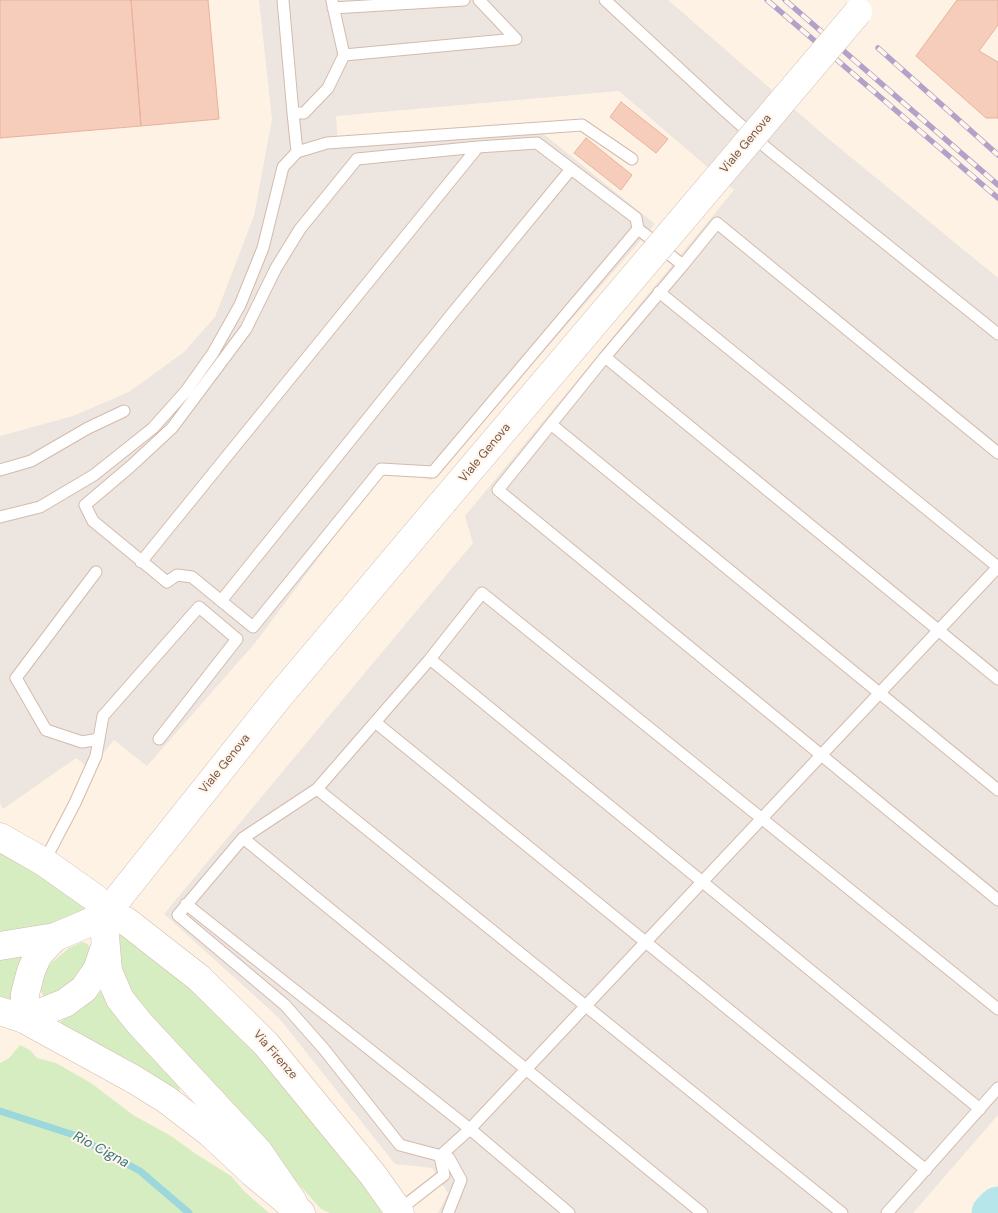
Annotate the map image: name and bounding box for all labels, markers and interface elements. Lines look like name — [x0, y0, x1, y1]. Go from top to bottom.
street label: Viale Genova — [717, 112, 775, 176]
street label: Viale Genova — [456, 421, 514, 485]
street label: Viale Genova — [197, 731, 253, 797]
street label: Via Firenze — [250, 1028, 300, 1082]
water label: Rio Cigna — [70, 1128, 132, 1172]

